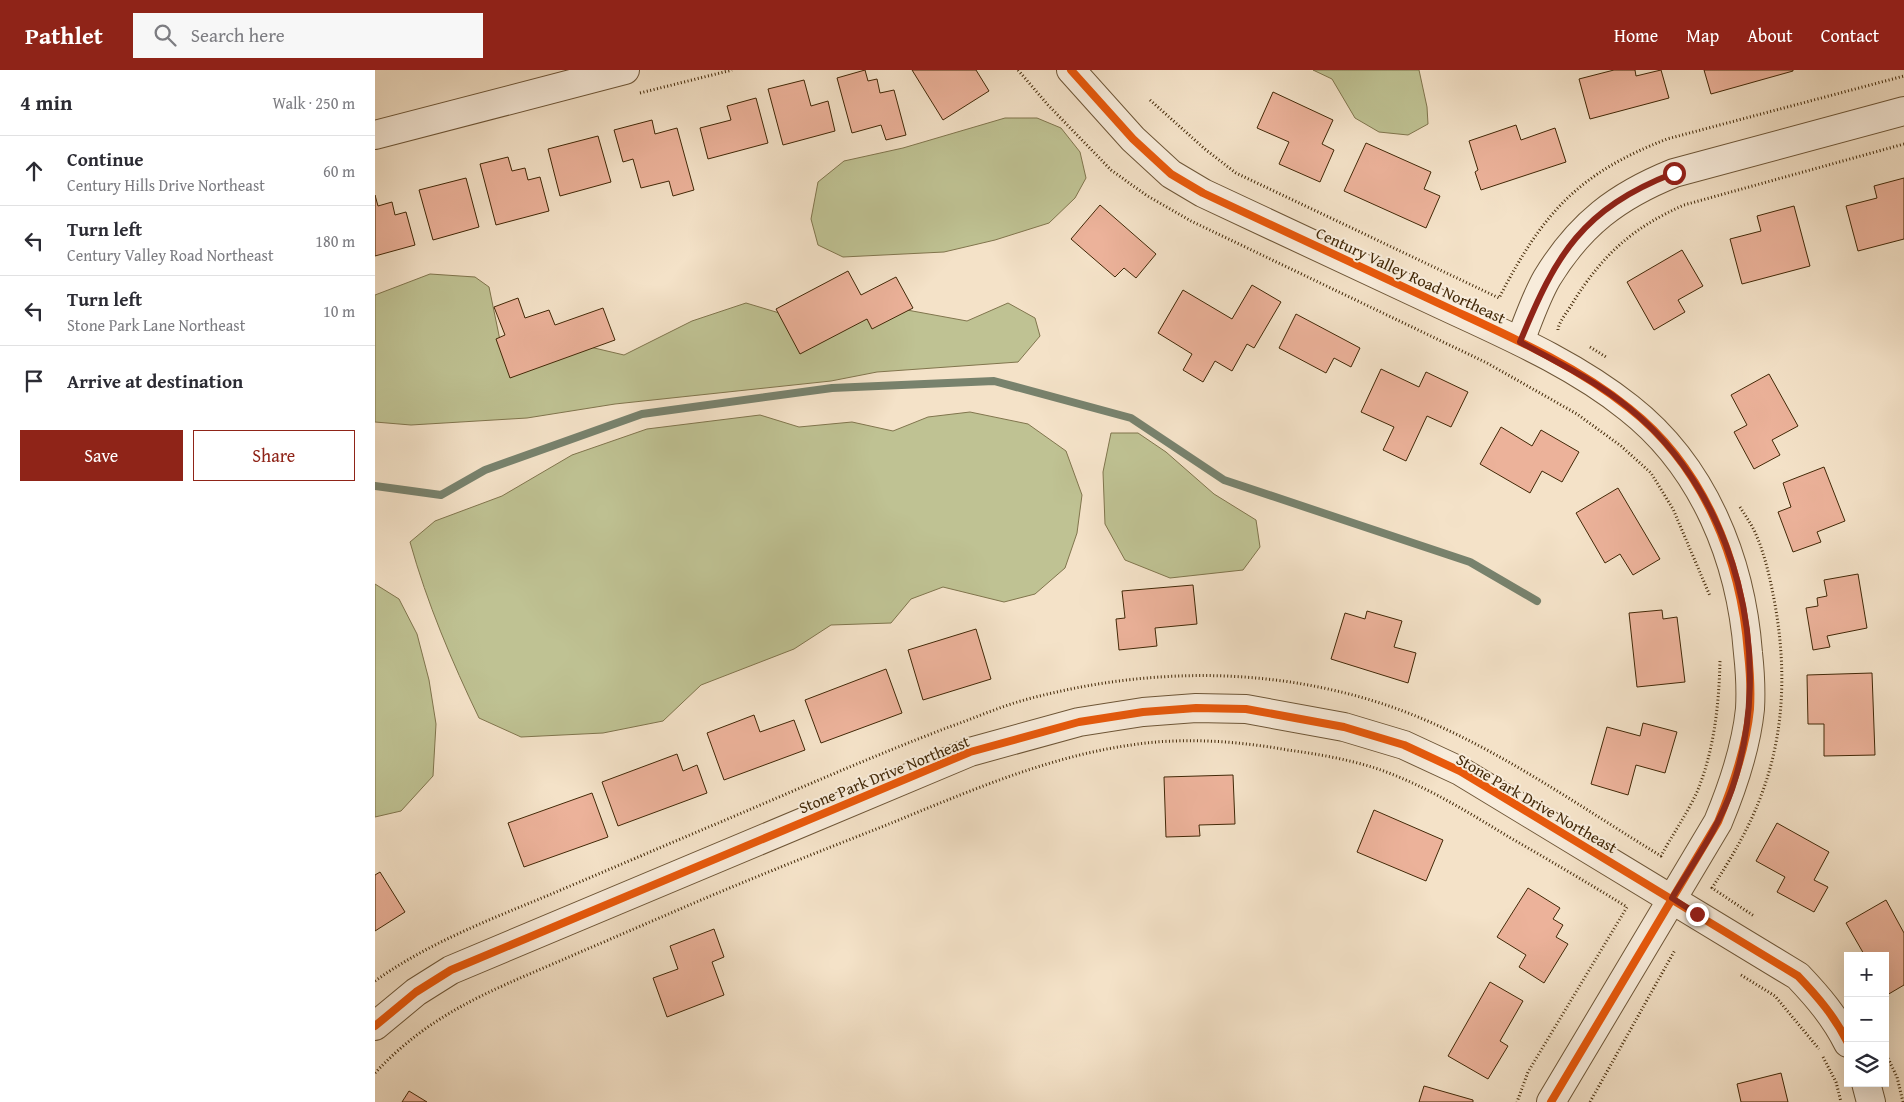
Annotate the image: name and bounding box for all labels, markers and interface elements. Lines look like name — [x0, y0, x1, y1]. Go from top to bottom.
search box — [133, 13, 483, 58]
text: Pathlet — [25, 18, 103, 53]
icon: search — [151, 21, 179, 49]
text: Search here — [191, 21, 285, 49]
text: Home — [1614, 22, 1658, 49]
text: Map — [1686, 22, 1719, 49]
text: About — [1747, 22, 1793, 49]
text: Contact — [1821, 22, 1879, 49]
text: 4 min — [20, 87, 72, 118]
text: Walk · 250 m — [272, 91, 355, 115]
text: Continue — [67, 145, 144, 173]
icon: ahead — [20, 157, 48, 185]
text: 60 m — [323, 159, 355, 183]
route start — [1663, 162, 1686, 185]
text: Century Hills Drive Northeast — [67, 173, 265, 197]
text: Turn left — [67, 215, 142, 243]
street label: Century Valley Road Northeast — [1312, 220, 1510, 330]
icon: left — [20, 227, 48, 255]
text: 180 m — [315, 229, 355, 253]
text: Century Valley Road Northeast — [67, 243, 274, 267]
text: Turn left — [67, 285, 142, 313]
icon: left — [20, 297, 48, 325]
text: 10 m — [323, 299, 355, 323]
text: Stone Park Lane Northeast — [67, 313, 245, 337]
icon: arrive — [20, 367, 48, 395]
text: Arrive at destination — [67, 367, 243, 395]
button: Save — [20, 430, 183, 481]
button: Share — [193, 430, 355, 481]
street label: Stone Park Drive Northeast — [795, 729, 973, 819]
street label: Stone Park Drive Northeast — [1452, 747, 1622, 859]
route end — [1686, 903, 1709, 926]
map controls — [1844, 952, 1889, 1087]
button: + — [1844, 952, 1889, 997]
button: − — [1844, 997, 1889, 1042]
button: layers — [1844, 1042, 1889, 1087]

